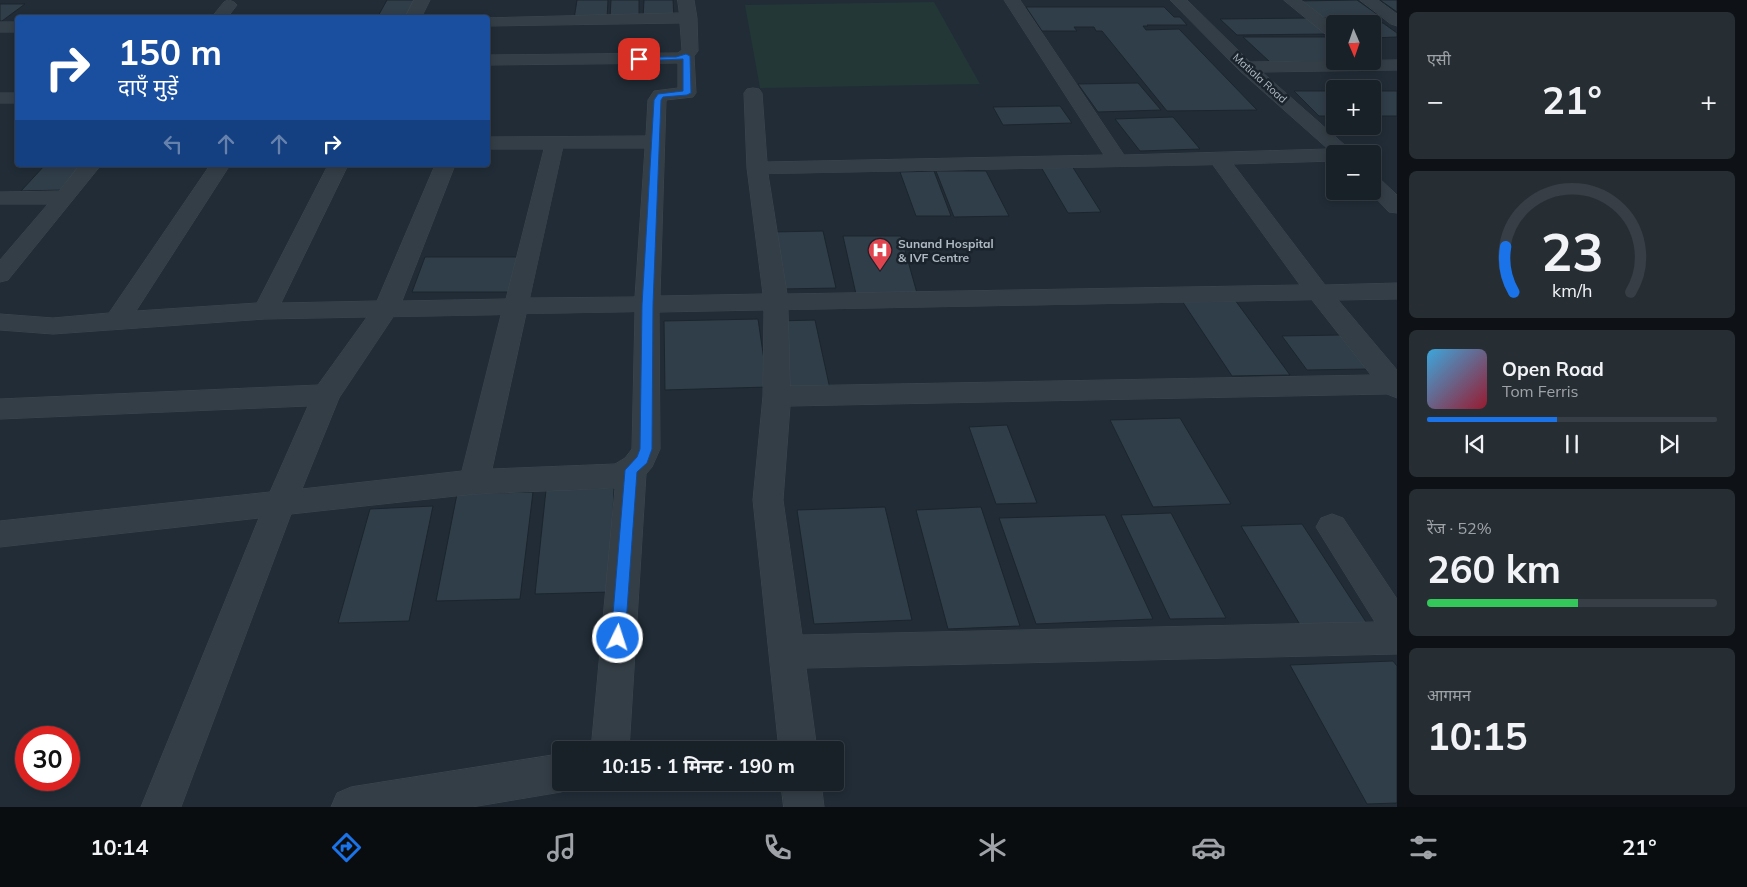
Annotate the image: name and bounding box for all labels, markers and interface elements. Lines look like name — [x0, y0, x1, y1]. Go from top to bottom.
north arrow — [1326, 15, 1381, 70]
map controls — [1326, 15, 1381, 200]
text: 150 m — [118, 30, 222, 74]
icon: right — [35, 35, 100, 100]
pin — [618, 38, 660, 80]
icon: arrive — [625, 45, 653, 73]
text: एसी — [1427, 49, 1451, 69]
street label: Matiala Road — [1230, 50, 1290, 106]
text: दाएँ मुड़ें — [118, 73, 178, 101]
text: 21° — [1542, 76, 1602, 124]
button: + — [1326, 80, 1381, 135]
text: − — [1427, 83, 1444, 118]
text: + — [1700, 83, 1717, 118]
icon: left — [159, 130, 187, 158]
icon: ahead — [212, 130, 240, 158]
icon: ahead — [265, 130, 293, 158]
icon: right — [318, 130, 346, 158]
button: − — [1326, 145, 1381, 200]
text: 23 — [1541, 219, 1603, 284]
place label: Sunand Hospital & IVF Centre — [898, 236, 994, 265]
hospital icon: Sunand Hospital & IVF Centre — [867, 237, 893, 271]
text: km/h — [1552, 279, 1592, 301]
text: Open Road — [1502, 357, 1604, 381]
text: Tom Ferris — [1502, 381, 1579, 401]
icon: previous — [1461, 430, 1489, 458]
icon: pause — [1558, 430, 1586, 458]
icon: next — [1655, 430, 1683, 458]
text: रेंज · 52% — [1427, 518, 1492, 538]
text: 260 km — [1427, 545, 1561, 593]
position arrow — [591, 611, 643, 663]
text: आगमन — [1427, 685, 1471, 705]
text: 10:15 — [1427, 712, 1528, 760]
speed limit sign: 30 — [15, 726, 80, 791]
text: 10:15 · 1 मिनट · 190 m — [601, 754, 795, 778]
icon: directions — [329, 830, 364, 865]
icon: music — [544, 830, 579, 865]
icon: phone — [760, 830, 795, 865]
icon: climate — [975, 830, 1010, 865]
icon: car — [1191, 830, 1226, 865]
icon: filters — [1406, 830, 1441, 865]
text: 10:14 — [90, 833, 149, 861]
text: 21° — [1622, 833, 1657, 861]

